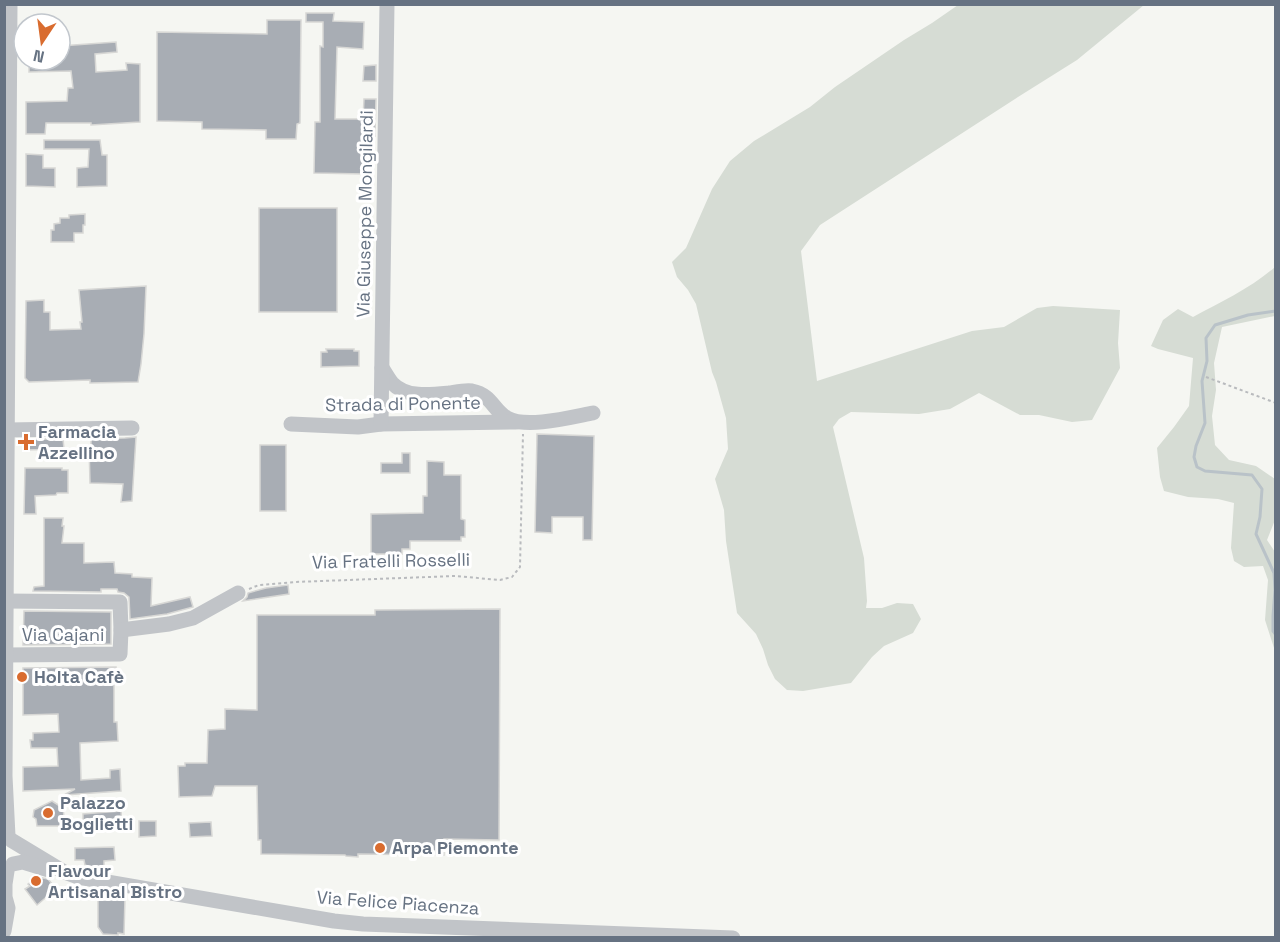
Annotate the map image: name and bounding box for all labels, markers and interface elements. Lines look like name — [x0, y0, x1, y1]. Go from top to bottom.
north arrow — [12, 12, 72, 72]
text: N — [31, 45, 46, 68]
street label: Via Giuseppe Mongilardi — [351, 110, 378, 318]
street label: Strada di Ponente — [325, 391, 481, 416]
place label: Farmacia Azzellino — [38, 420, 117, 464]
marker: Farmacia Azzellino — [19, 435, 33, 449]
street label: Via Fratelli Rosselli — [312, 548, 470, 573]
street label: Via Cajani — [22, 623, 104, 646]
place label: Holta Cafè — [34, 665, 124, 688]
marker: Holta Cafè — [15, 670, 29, 684]
place label: Palazzo Boglietti — [60, 791, 133, 835]
marker: Palazzo Boglietti — [41, 806, 55, 820]
place label: Arpa Piemonte — [392, 836, 519, 859]
marker: Arpa Piemonte — [373, 841, 387, 855]
place label: Flavour Artisanal Bistro — [48, 859, 182, 903]
marker: Flavour Artisanal Bistro — [29, 874, 43, 888]
street label: Via Felice Piacenza — [316, 885, 480, 920]

